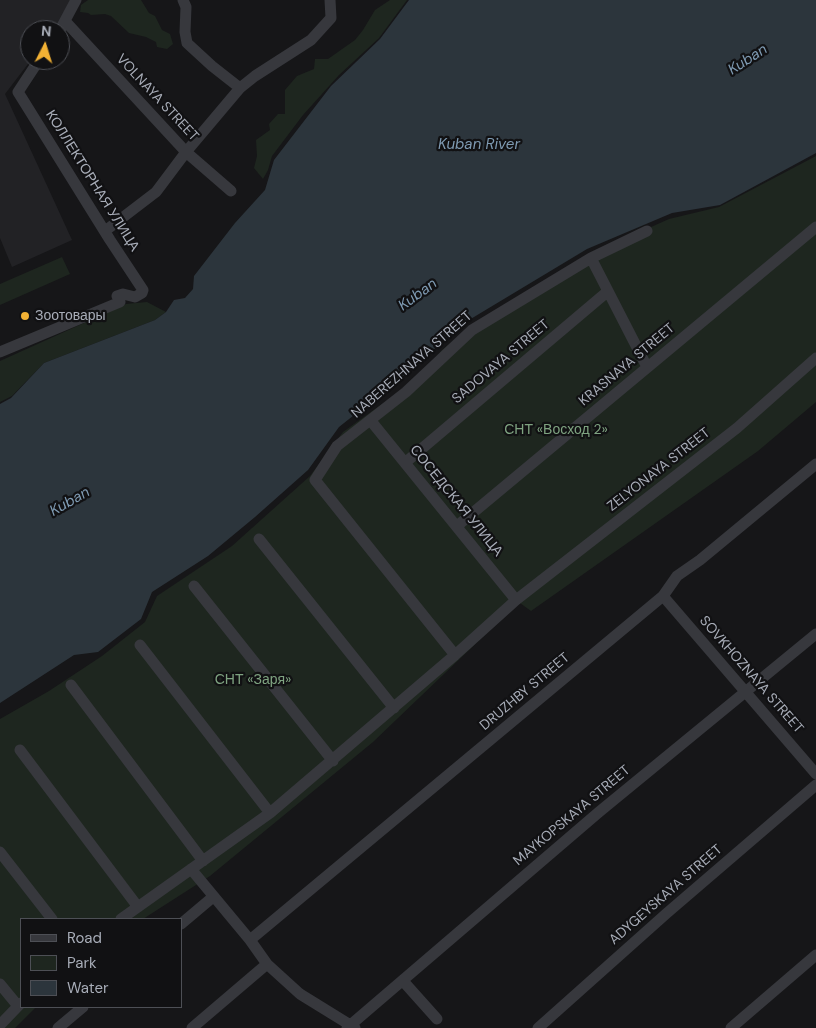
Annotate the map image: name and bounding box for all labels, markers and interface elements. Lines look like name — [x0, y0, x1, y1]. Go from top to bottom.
north arrow — [20, 20, 70, 70]
text: N — [40, 22, 52, 40]
water label: Kuban — [725, 41, 771, 79]
street label: VOLNAYA STREET — [112, 51, 202, 145]
street label: КОЛЛЕКТОРНАЯ УЛИЦА — [42, 107, 142, 255]
water label: Kuban River — [438, 136, 520, 154]
water label: Kuban — [395, 275, 441, 315]
place label: Зоотовары — [35, 308, 106, 324]
street label: NABEREZHNAYA STREET — [348, 308, 476, 422]
marker: Зоотовары — [19, 310, 31, 322]
street label: SADOVAYA STREET — [449, 316, 553, 408]
street label: KRASNAYA STREET — [576, 320, 678, 410]
park label: СНТ «Восход 2» — [504, 422, 608, 438]
street label: ZELYONAYA STREET — [604, 425, 714, 515]
street label: СОСЕДСКАЯ УЛИЦА — [406, 442, 506, 560]
water label: Kuban — [47, 483, 93, 521]
street label: SOVKHOZNAYA STREET — [696, 613, 806, 737]
street label: DRUZHBY STREET — [477, 650, 573, 734]
park label: СНТ «Заря» — [215, 672, 291, 688]
street label: MAYKOPSKAYA STREET — [510, 762, 634, 870]
street label: ADYGEYSKAYA STREET — [606, 841, 726, 949]
legend — [20, 918, 182, 1008]
text: Road — [67, 928, 102, 948]
text: Park — [67, 953, 97, 973]
text: Water — [67, 978, 108, 998]

